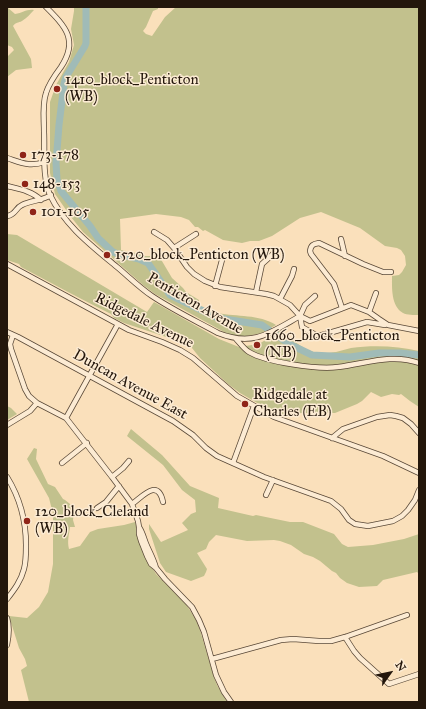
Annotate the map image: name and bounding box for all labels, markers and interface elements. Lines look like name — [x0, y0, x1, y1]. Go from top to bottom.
place label: 1410_block_Penticton (WB) — [65, 71, 198, 106]
marker: 1410_block_Penticton (WB) — [52, 84, 62, 94]
place label: 173-178 — [31, 146, 79, 164]
marker: 173-178 — [18, 150, 28, 160]
place label: 148-153 — [33, 175, 80, 193]
marker: 148-153 — [20, 179, 30, 189]
place label: 101-105 — [41, 203, 89, 221]
marker: 101-105 — [28, 207, 38, 217]
place label: 1520_block_Penticton (WB) — [115, 246, 284, 264]
marker: 1520_block_Penticton (WB) — [102, 250, 112, 260]
street label: Penticton Avenue — [144, 269, 246, 339]
street label: Ridgedale Avenue — [92, 289, 196, 353]
place label: 1660_block_Penticton (NB) — [265, 327, 400, 362]
marker: 1660_block_Penticton (NB) — [252, 340, 262, 350]
street label: Duncan Avenue East — [70, 346, 190, 424]
place label: Ridgedale at Charles (EB) — [253, 386, 332, 421]
marker: Ridgedale at Charles (EB) — [240, 399, 250, 409]
place label: 120_block_Cleland (WB) — [35, 503, 149, 538]
marker: 120_block_Cleland (WB) — [22, 516, 32, 526]
north arrow — [370, 653, 410, 693]
text: N — [392, 659, 408, 674]

